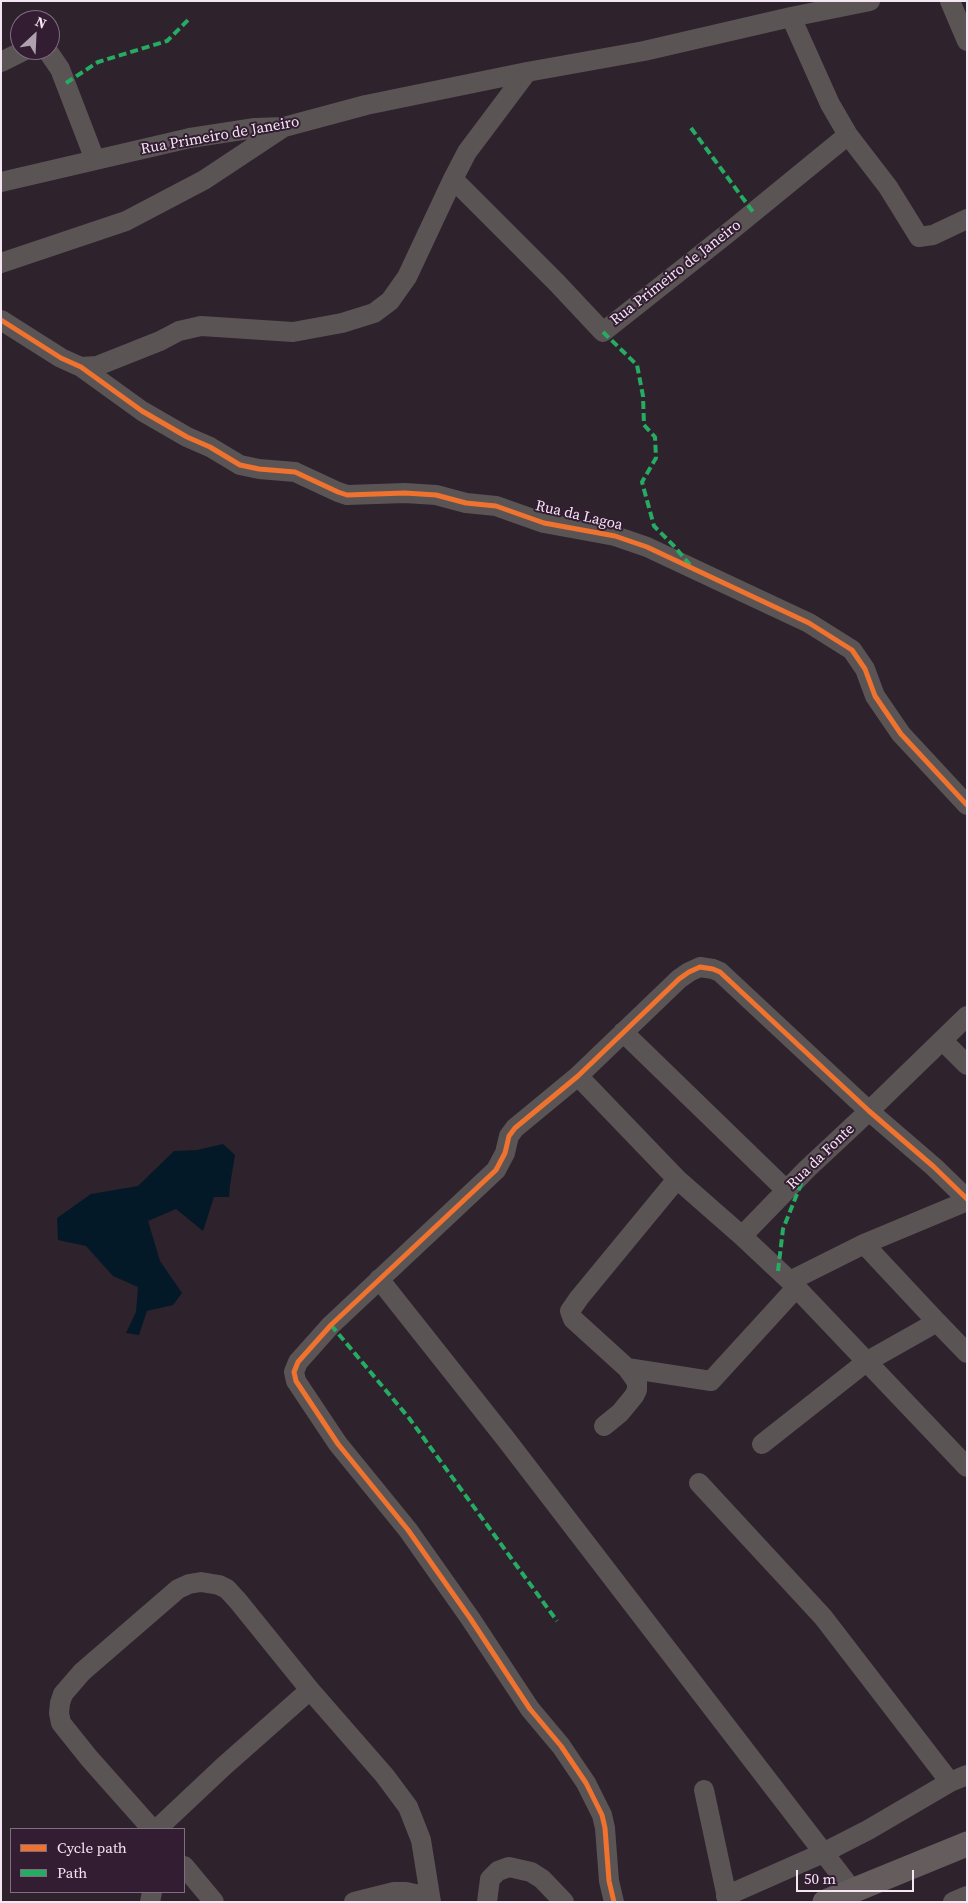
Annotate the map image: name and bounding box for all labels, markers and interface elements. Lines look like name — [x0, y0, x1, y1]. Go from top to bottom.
north arrow — [10, 10, 60, 60]
text: N — [32, 11, 50, 34]
street label: Rua Primeiro de Janeiro — [139, 113, 301, 159]
street label: Rua Primeiro de Janeiro — [607, 216, 745, 330]
street label: Rua da Lagoa — [534, 497, 624, 535]
street label: Rua da Fonte — [784, 1120, 858, 1194]
legend — [10, 1828, 185, 1893]
text: Cycle path — [57, 1837, 127, 1858]
scale bar — [798, 1860, 916, 1892]
text: Path — [57, 1862, 87, 1883]
text: 50 m — [804, 1868, 836, 1889]

